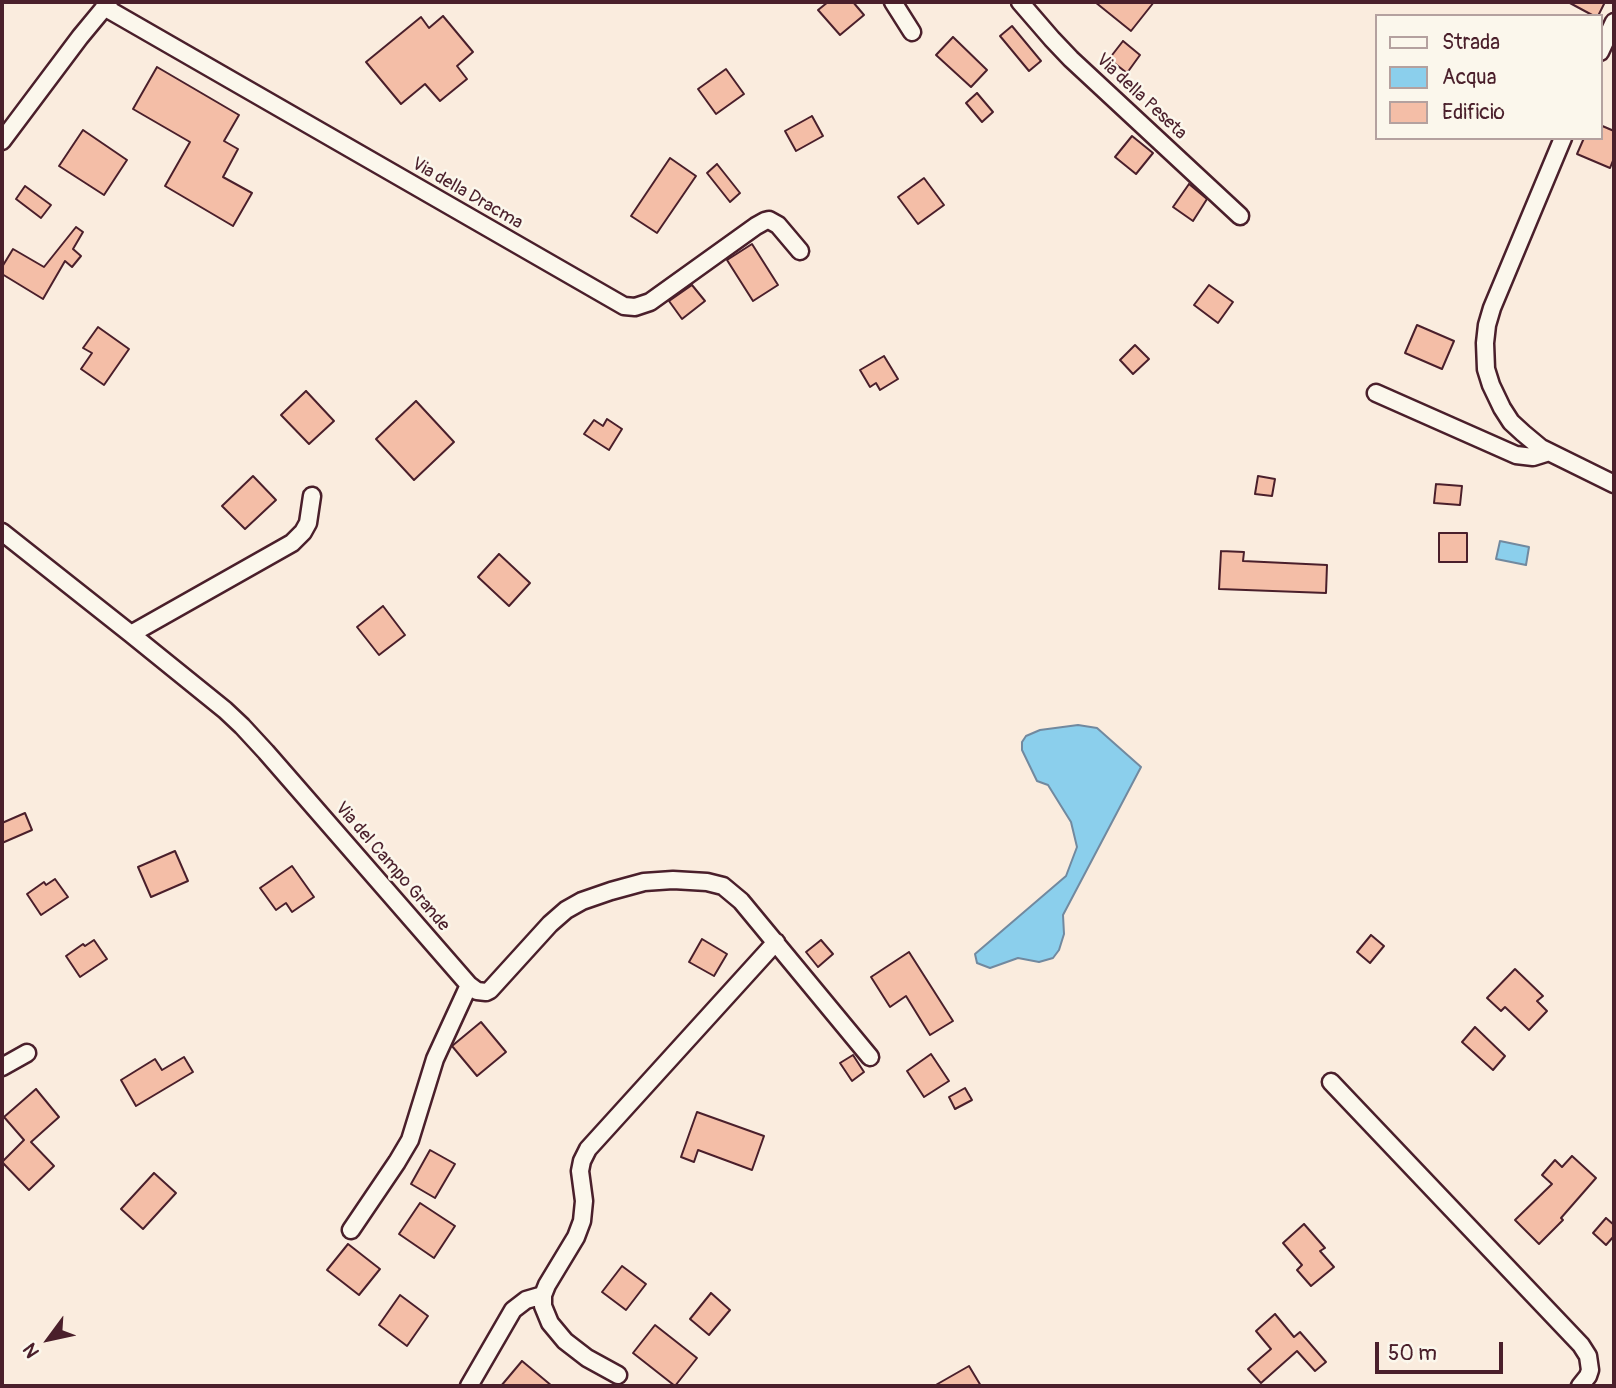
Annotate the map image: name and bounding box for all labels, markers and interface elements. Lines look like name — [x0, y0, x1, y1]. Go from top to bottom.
legend — [1374, 14, 1602, 140]
text: Strada — [1442, 29, 1500, 56]
street label: Via della Peseta — [1091, 49, 1191, 145]
text: Acqua — [1442, 64, 1496, 91]
text: Edificio — [1442, 99, 1505, 126]
street label: Via della Dracma — [408, 154, 526, 234]
street label: Via del Campo Grande — [330, 798, 454, 936]
north arrow — [14, 1304, 84, 1374]
scale bar — [1378, 1328, 1506, 1372]
text: N — [18, 1339, 45, 1362]
text: 50 m — [1388, 1340, 1437, 1367]

